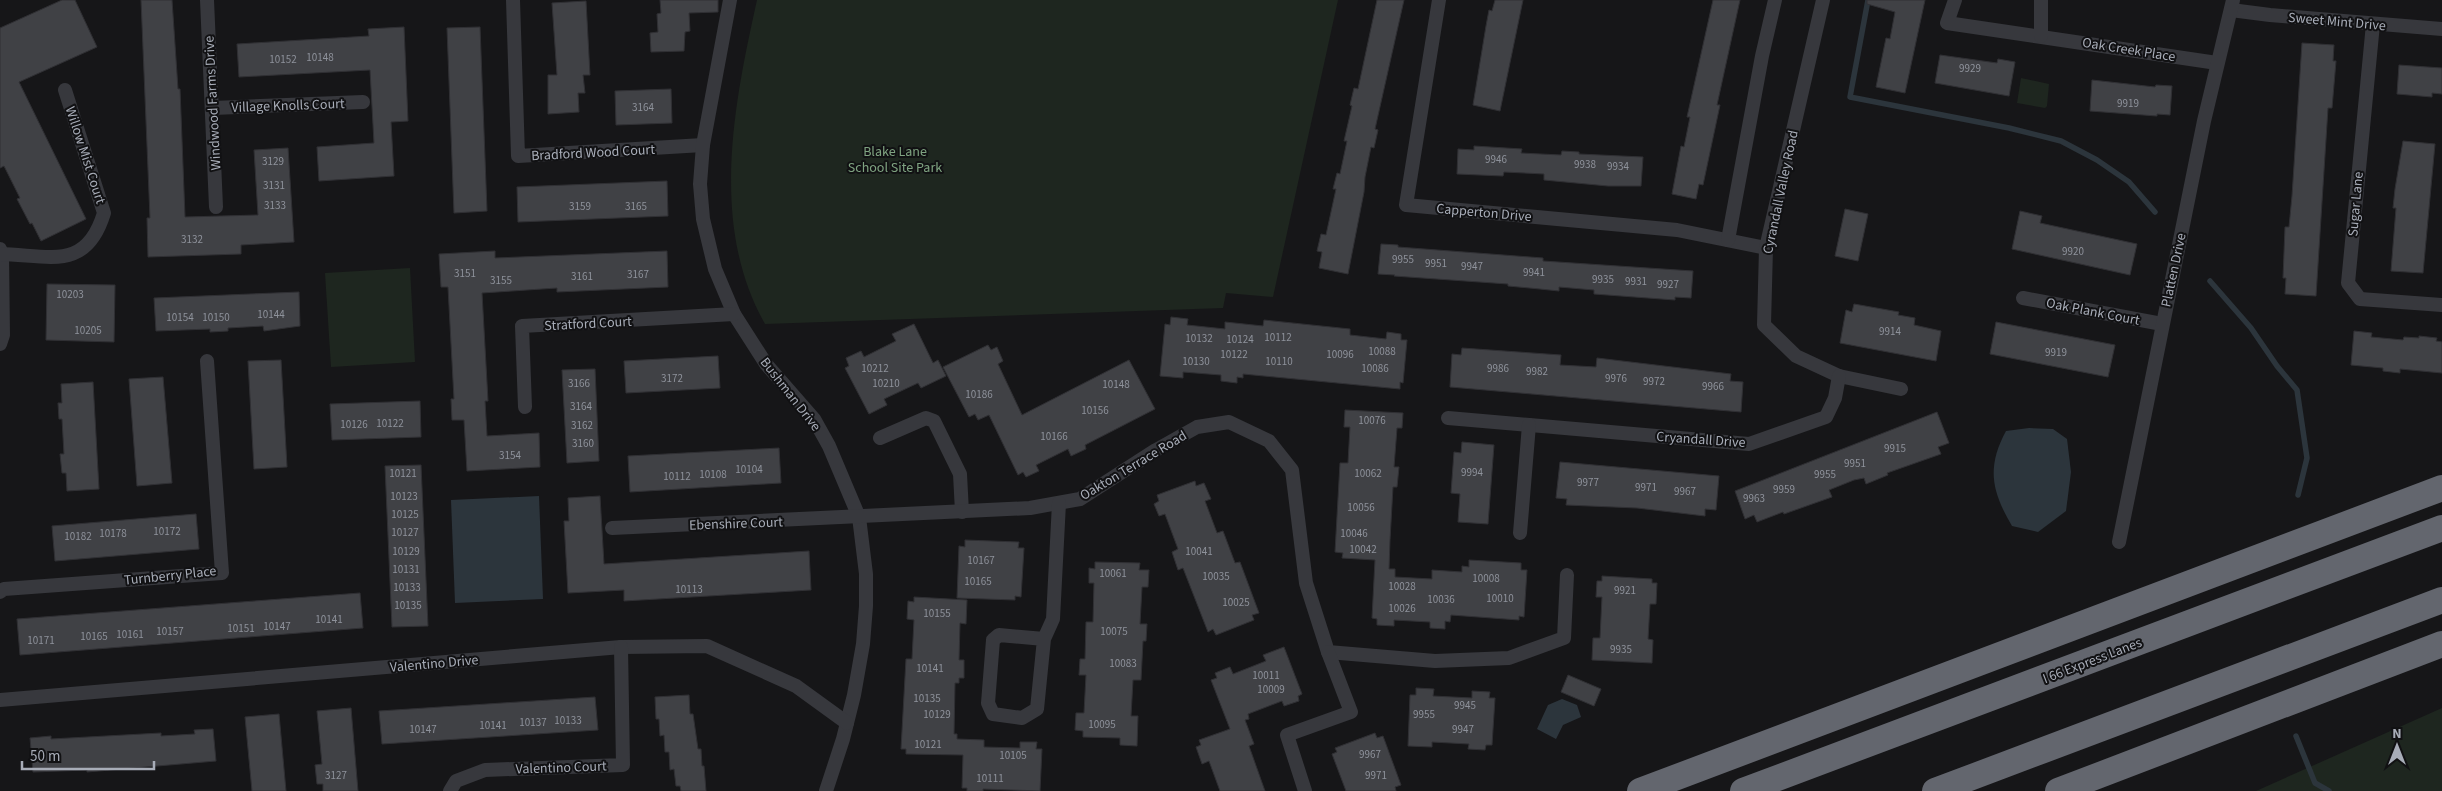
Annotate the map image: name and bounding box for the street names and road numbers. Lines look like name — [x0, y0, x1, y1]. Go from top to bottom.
street label: Sweet Mint Drive — [2287, 8, 2387, 36]
street label: Oak Creek Place — [2081, 33, 2177, 67]
street label: Windwood Farms Drive — [199, 35, 227, 171]
street label: Village Knolls Court — [231, 94, 345, 118]
street label: Willow Mist Court — [60, 104, 110, 207]
street label: Cyrandall Valley Road — [1758, 129, 1804, 256]
street label: Bradford Wood Court — [531, 140, 656, 166]
street label: Sugar Lane — [2343, 171, 2369, 237]
street label: Capperton Drive — [1436, 199, 1532, 227]
street label: Platten Drive — [2156, 231, 2192, 309]
street label: Oak Plank Court — [2044, 293, 2142, 331]
street label: Stratford Court — [544, 312, 633, 336]
street label: Bushman Drive — [755, 353, 825, 436]
street label: Oakton Terrace Road — [1076, 426, 1191, 506]
street label: Cryandall Drive — [1656, 427, 1746, 453]
street label: Ebenshire Court — [689, 512, 784, 536]
street label: Turnberry Place — [123, 561, 217, 591]
street label: I 66 Express Lanes — [2040, 633, 2145, 689]
street label: Valentino Drive — [389, 650, 479, 678]
street label: Valentino Court — [515, 756, 607, 780]

